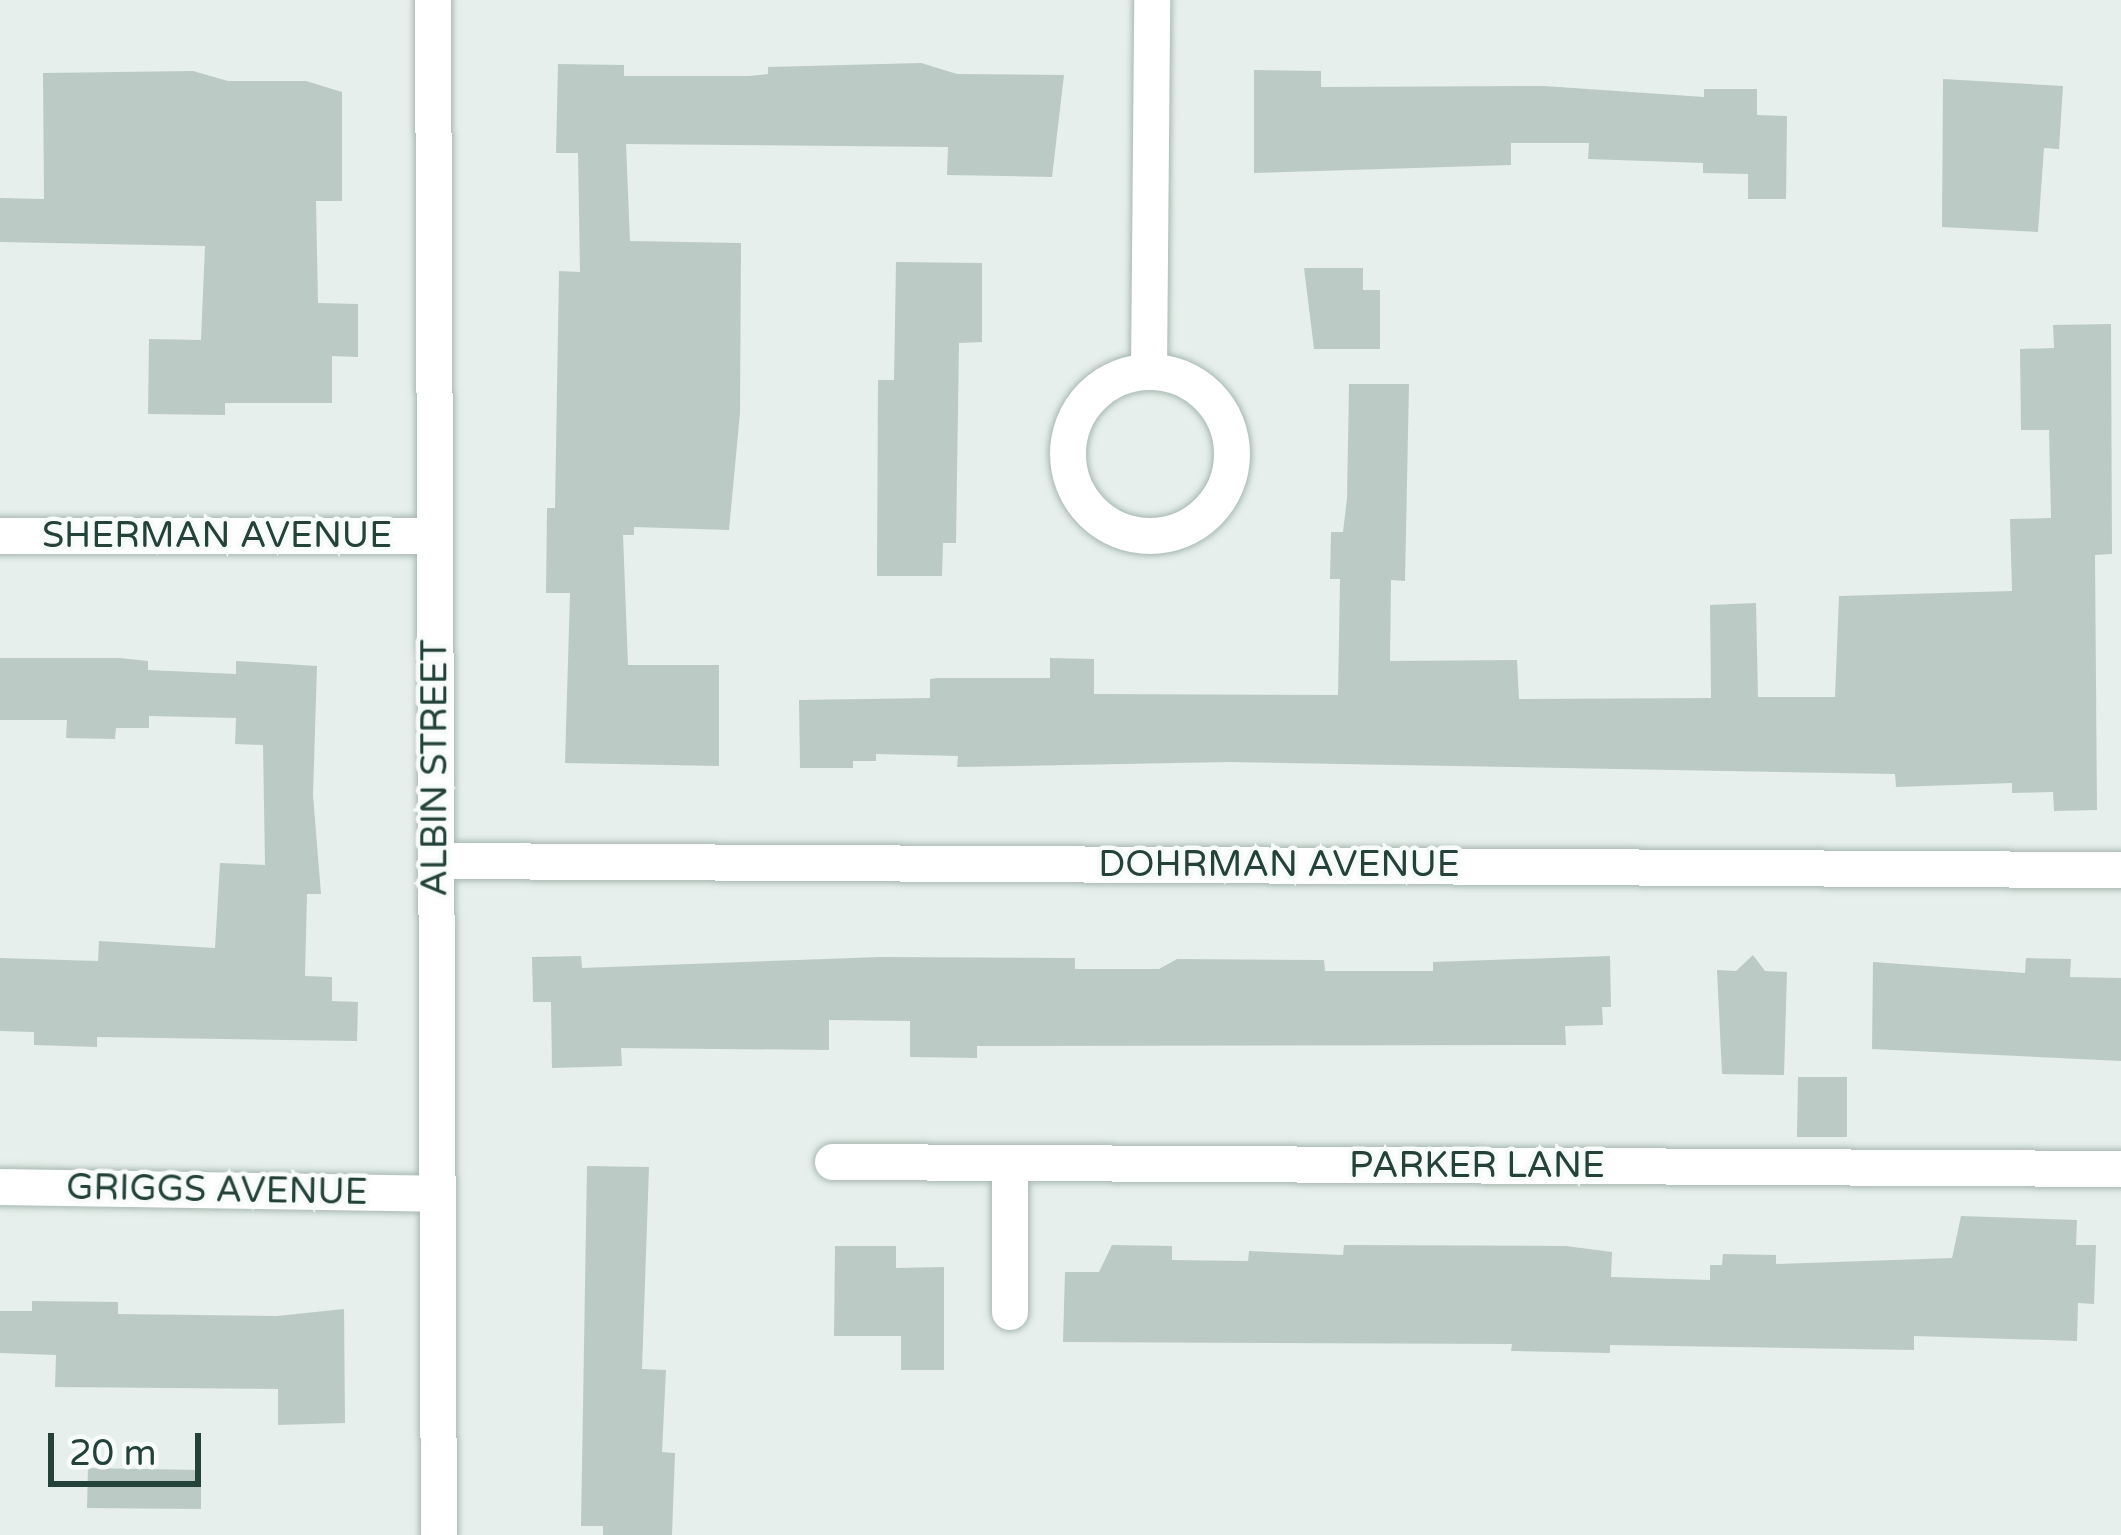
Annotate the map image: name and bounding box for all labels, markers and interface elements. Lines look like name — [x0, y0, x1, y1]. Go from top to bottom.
street label: SHERMAN AVENUE — [42, 514, 392, 558]
street label: ALBIN STREET — [413, 639, 457, 897]
street label: DOHRMAN AVENUE — [1098, 843, 1460, 887]
street label: PARKER LANE — [1349, 1144, 1605, 1188]
street label: GRIGGS AVENUE — [66, 1166, 368, 1214]
scale bar — [54, 1409, 207, 1483]
text: 20 m — [69, 1432, 157, 1475]

